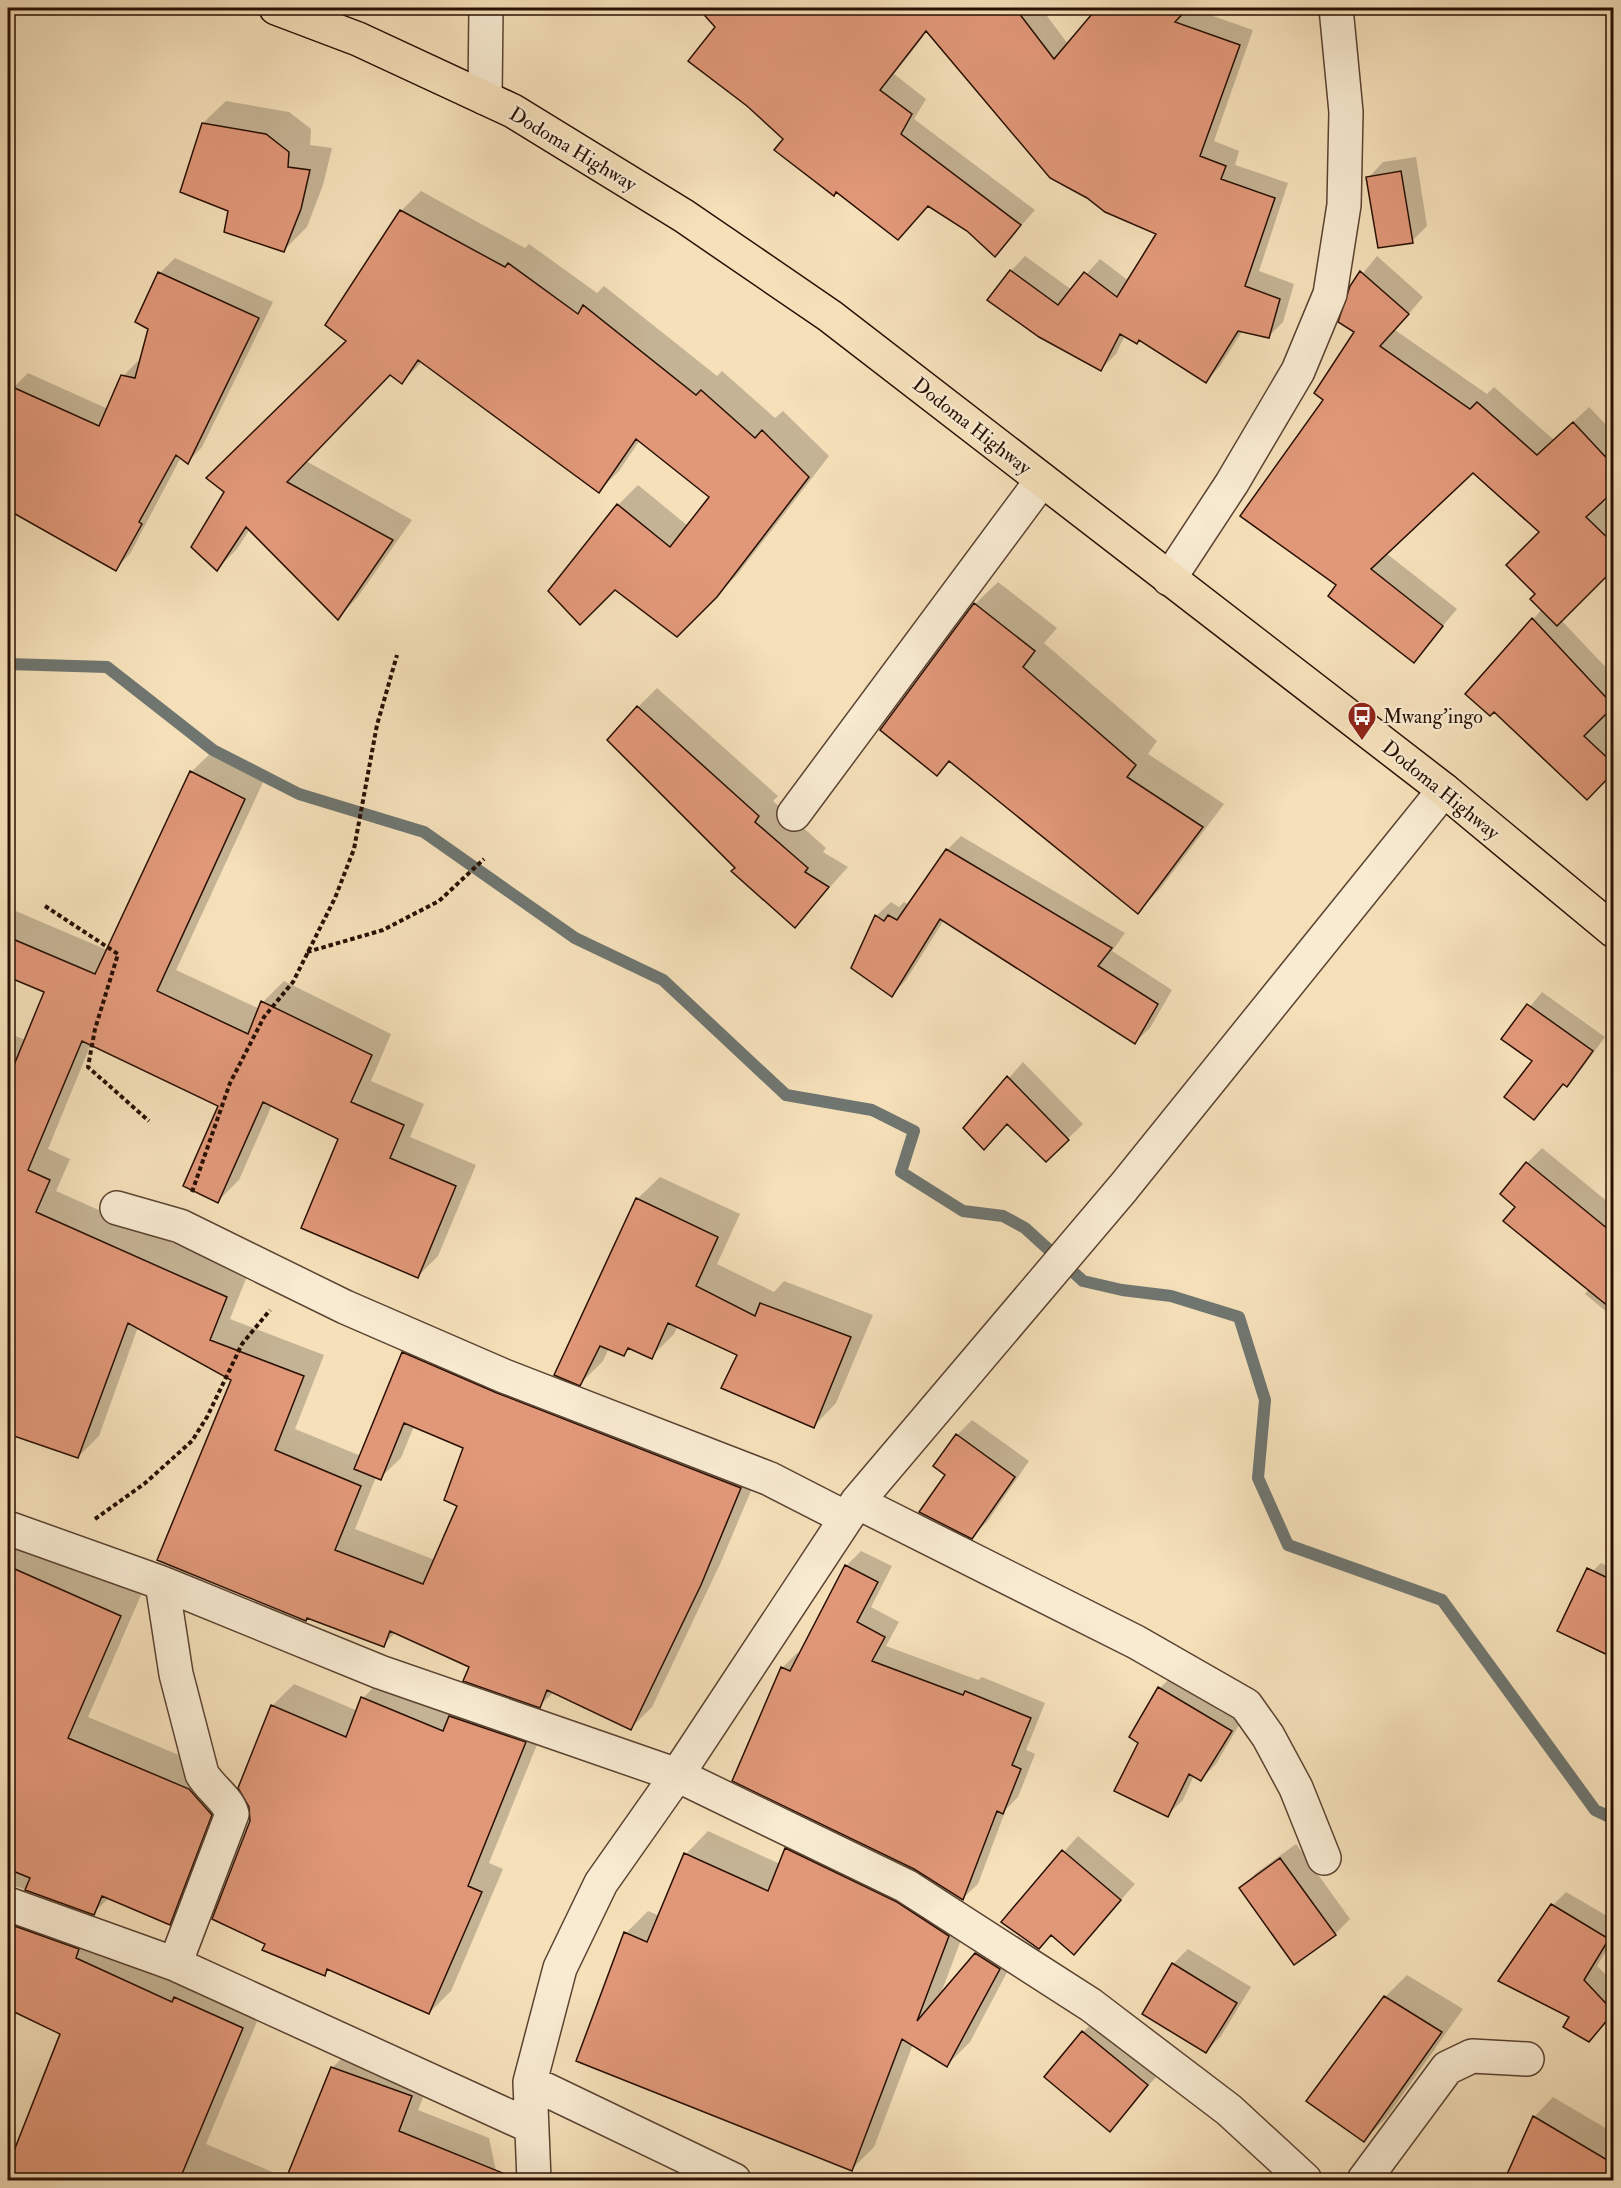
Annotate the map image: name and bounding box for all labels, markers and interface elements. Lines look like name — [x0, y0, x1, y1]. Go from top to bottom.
street label: Dodoma Highway — [505, 101, 642, 197]
street label: Dodoma Highway — [907, 372, 1037, 481]
bus stop icon: Mwang'ingo — [1346, 700, 1378, 742]
place label: Mwang'ingo — [1383, 704, 1483, 729]
street label: Dodoma Highway — [1377, 735, 1506, 846]

